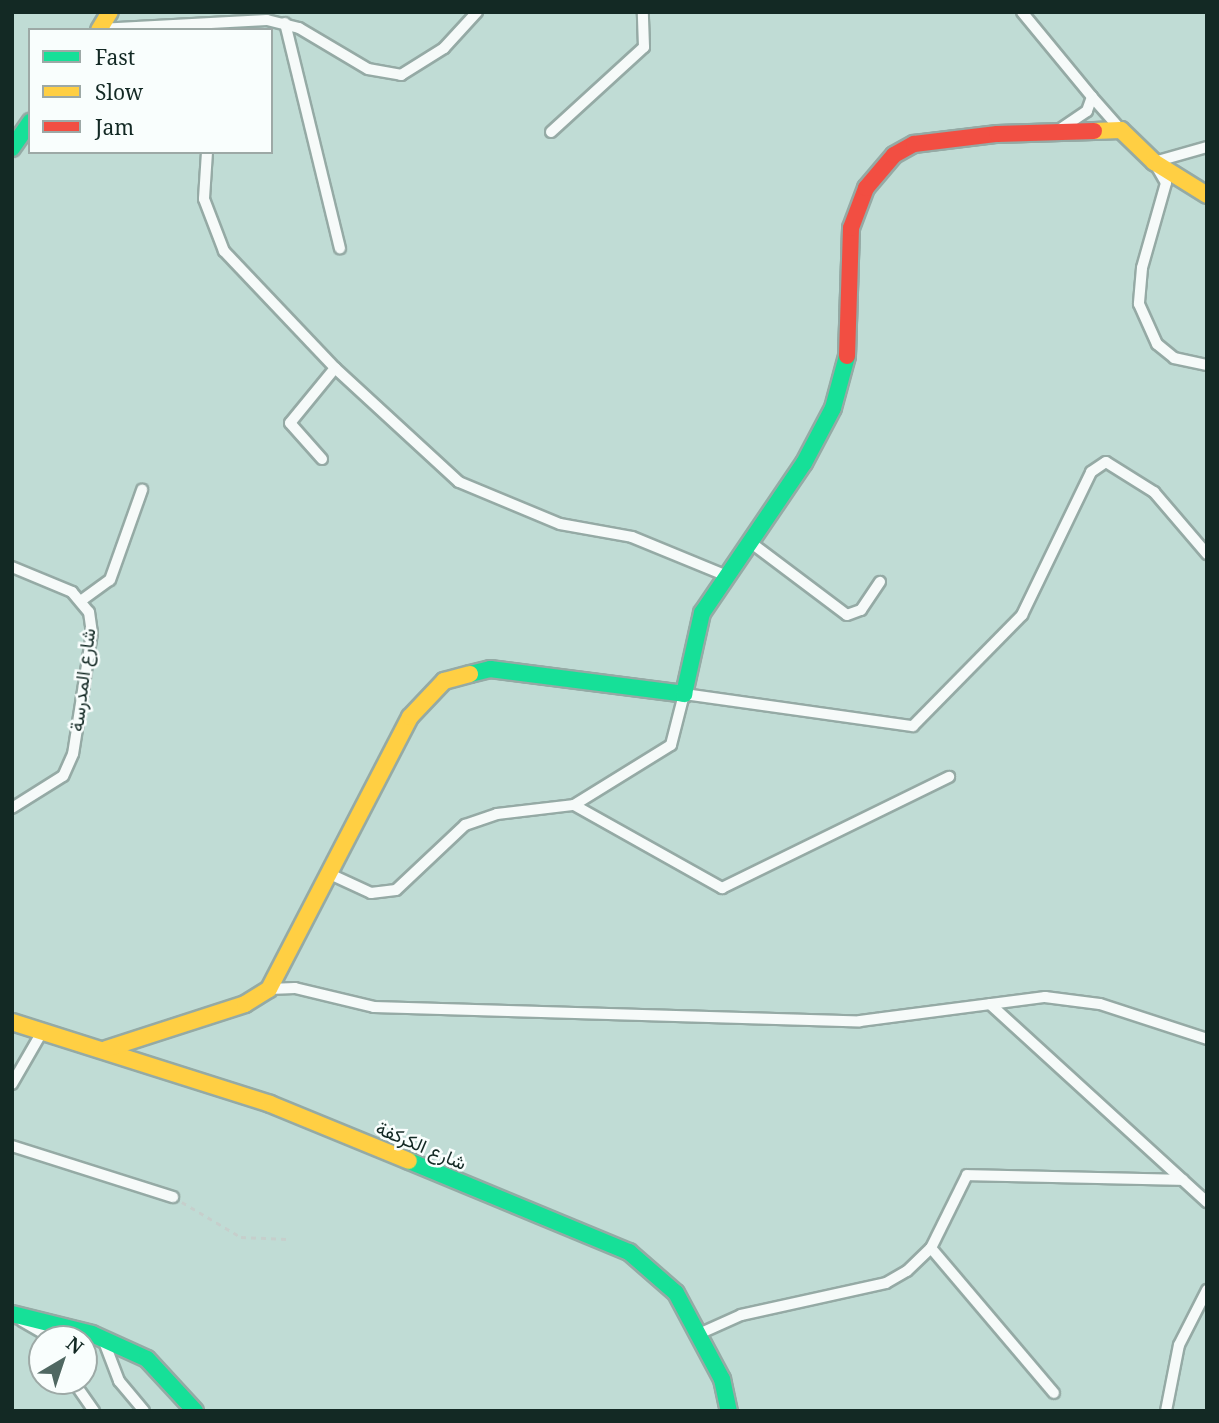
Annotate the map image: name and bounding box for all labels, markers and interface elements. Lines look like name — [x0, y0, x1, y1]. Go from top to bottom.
legend — [28, 28, 273, 154]
text: Fast — [95, 43, 135, 71]
text: Slow — [95, 78, 143, 106]
text: Jam — [95, 113, 134, 141]
street label: شارع المدرسة — [65, 627, 101, 733]
street label: شارع الكركفة — [372, 1117, 470, 1175]
north arrow — [28, 1325, 98, 1395]
text: N — [61, 1330, 89, 1360]

